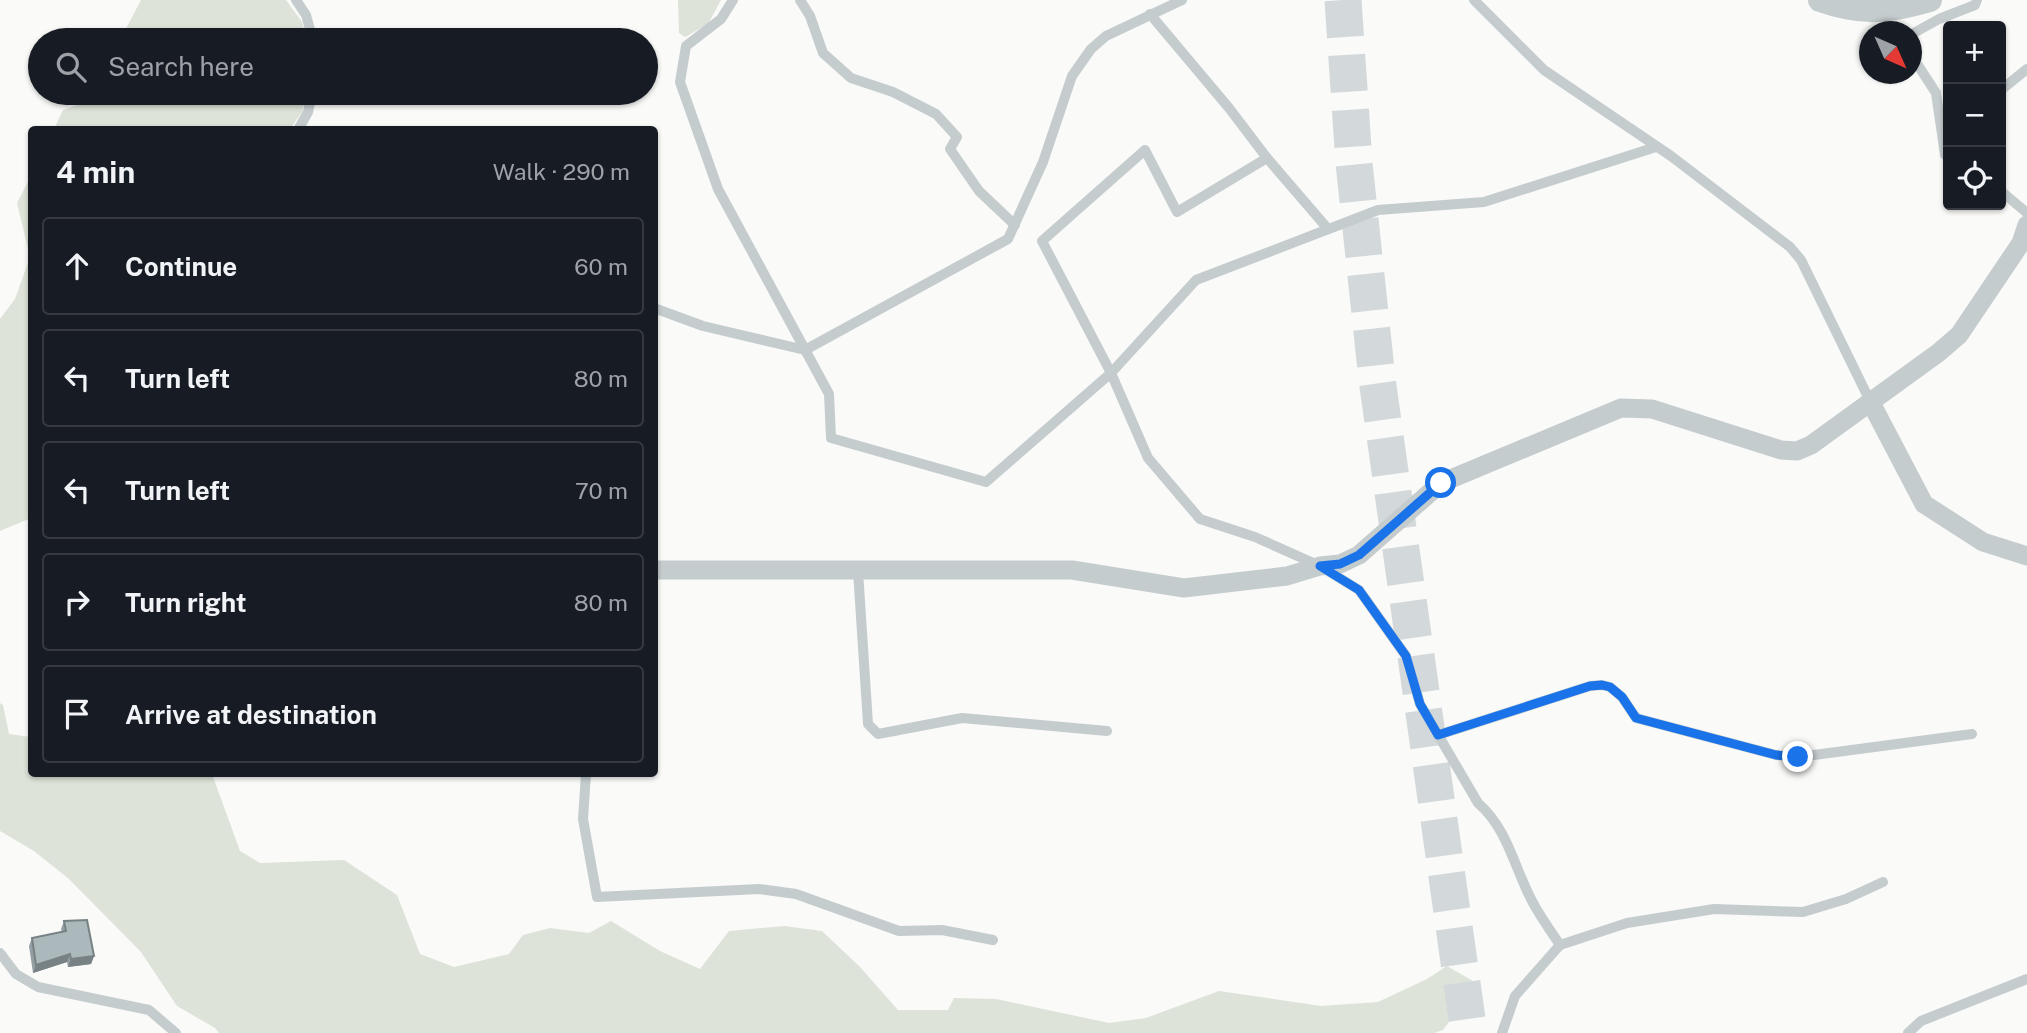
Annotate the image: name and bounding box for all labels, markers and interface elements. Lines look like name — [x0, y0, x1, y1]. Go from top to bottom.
north arrow — [1859, 21, 1922, 84]
map controls — [1943, 21, 2006, 210]
button: + — [1943, 21, 2006, 84]
search box — [28, 28, 658, 105]
icon: search — [52, 48, 90, 86]
text: Search here — [108, 51, 254, 82]
button: − — [1943, 84, 2006, 147]
button: locate — [1943, 147, 2006, 210]
text: 4 min — [56, 154, 135, 190]
text: Walk · 290 m — [493, 158, 630, 185]
icon: ahead — [58, 247, 96, 285]
text: Continue — [125, 251, 237, 282]
text: 60 m — [574, 253, 628, 280]
icon: left — [58, 359, 96, 397]
text: Turn left — [125, 363, 230, 394]
text: 80 m — [574, 365, 628, 392]
route start — [1425, 467, 1456, 498]
icon: left — [58, 471, 96, 509]
text: Turn left — [125, 475, 230, 506]
text: 70 m — [575, 477, 628, 504]
icon: right — [58, 583, 96, 621]
text: Turn right — [125, 587, 247, 618]
text: 80 m — [574, 589, 628, 616]
icon: arrive — [58, 695, 96, 733]
text: Arrive at destination — [125, 699, 377, 730]
route end — [1782, 741, 1813, 772]

